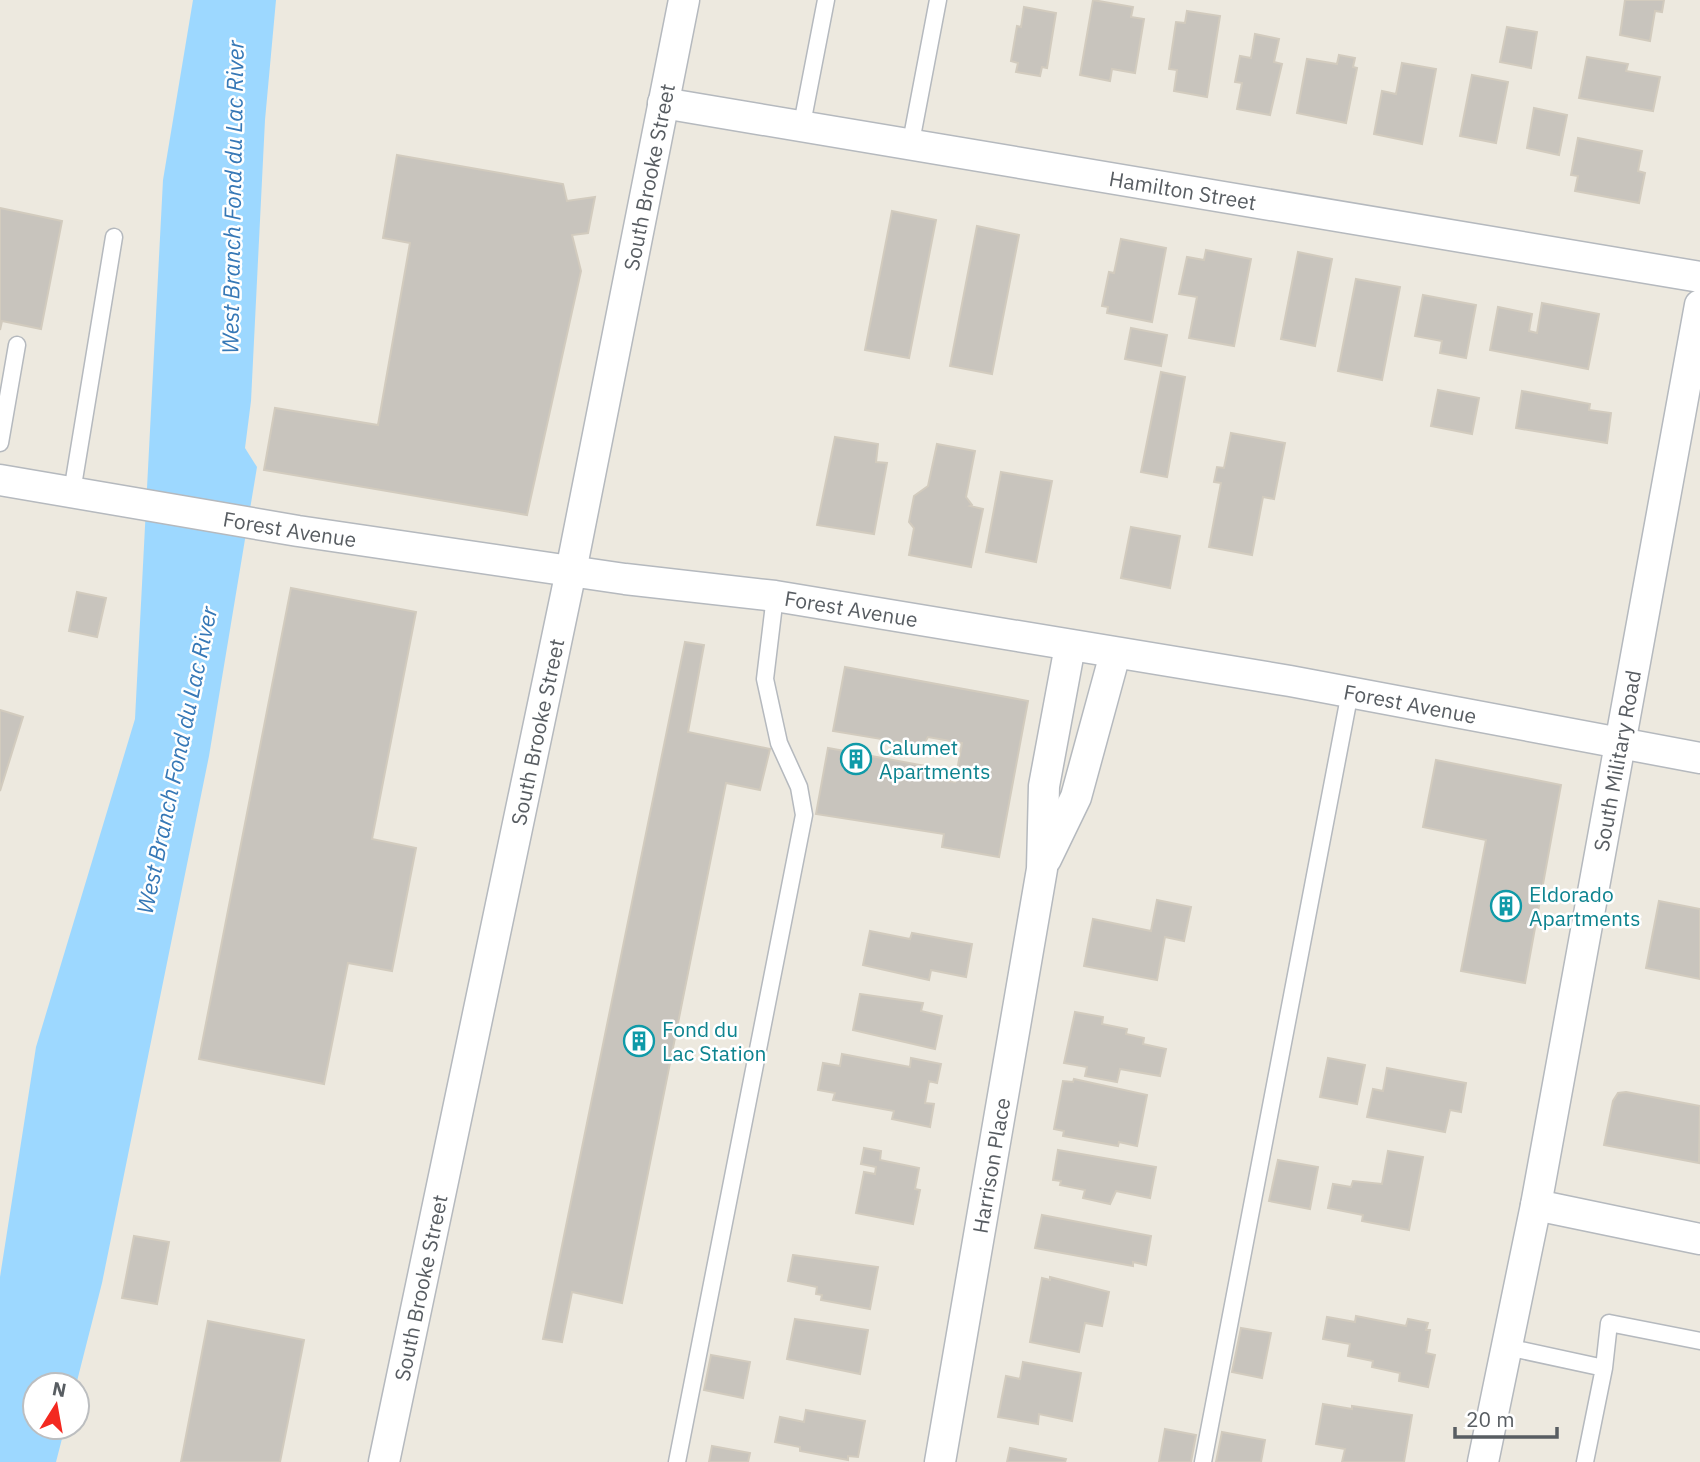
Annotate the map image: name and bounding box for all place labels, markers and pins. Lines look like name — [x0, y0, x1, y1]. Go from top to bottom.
place label: Calumet Apartments — [879, 733, 990, 785]
building icon: Calumet Apartments — [839, 742, 873, 776]
place label: Eldorado Apartments — [1529, 880, 1640, 932]
building icon: Eldorado Apartments — [1489, 889, 1523, 923]
place label: Fond du Lac Station — [662, 1015, 766, 1067]
building icon: Fond du Lac Station — [622, 1024, 656, 1058]

